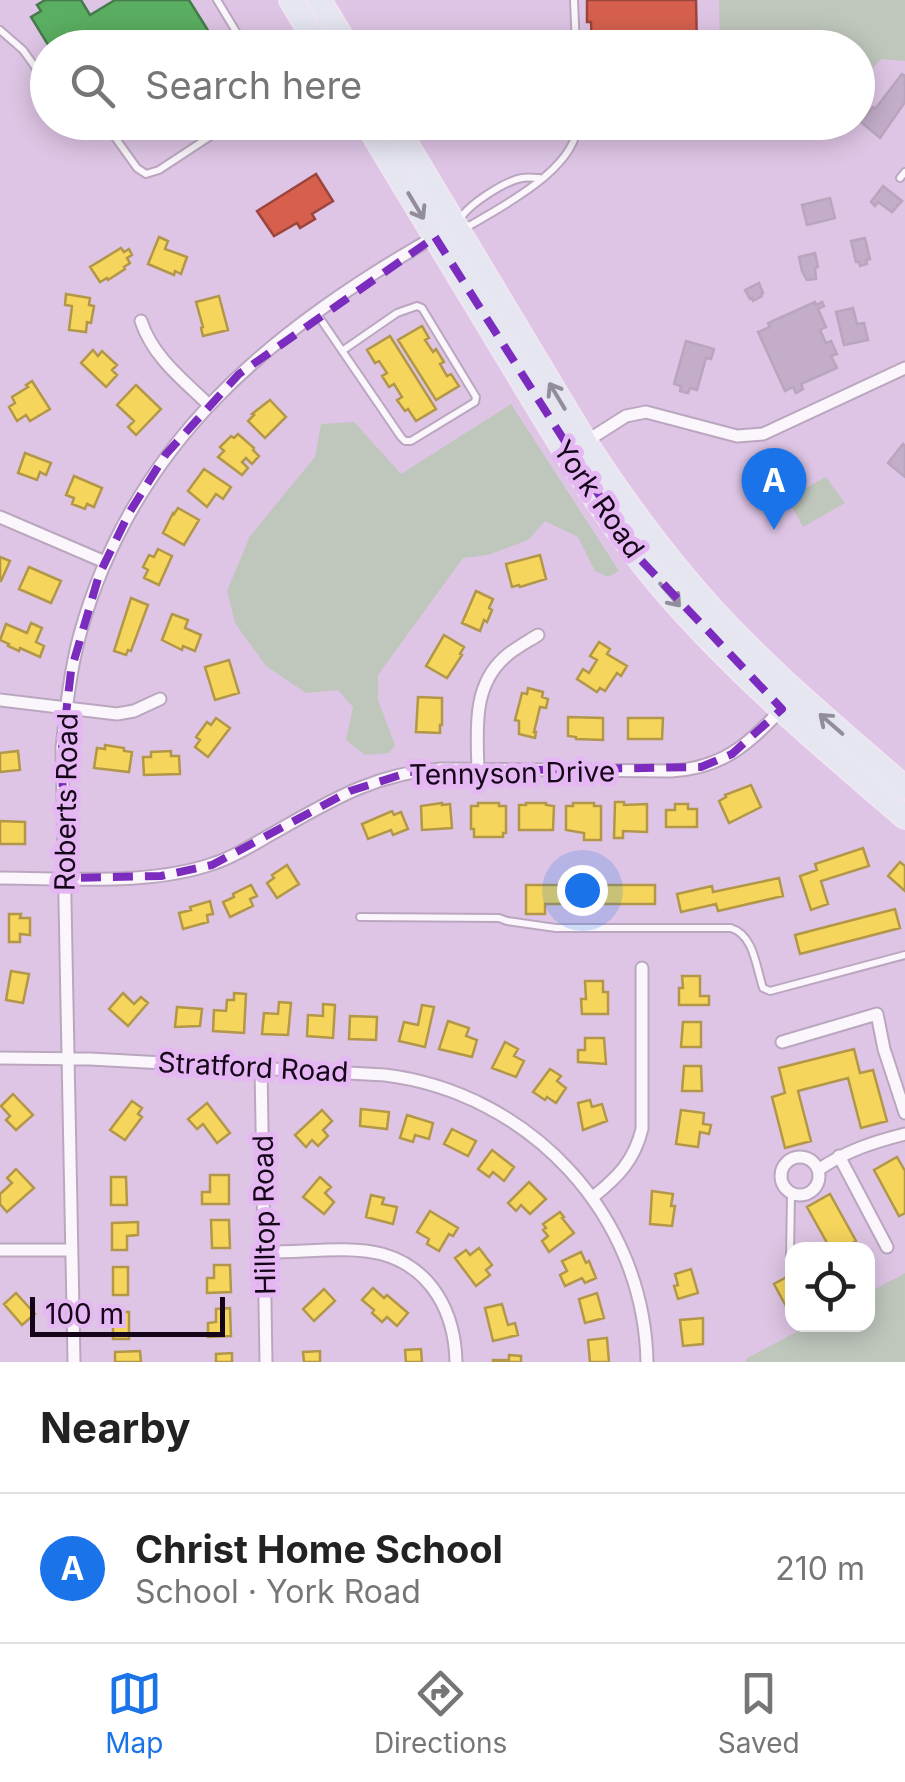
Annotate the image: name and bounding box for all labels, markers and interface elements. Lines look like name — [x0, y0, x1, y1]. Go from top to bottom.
search box — [30, 30, 875, 140]
icon: search — [65, 58, 120, 113]
text: Search here — [145, 62, 362, 108]
one-way arrow — [406, 191, 426, 220]
one-way arrow — [547, 382, 567, 411]
street label: York Road — [546, 434, 652, 564]
pin: A — [742, 448, 806, 530]
one-way arrow — [658, 582, 681, 607]
street label: Roberts Road — [47, 713, 85, 891]
one-way arrow — [819, 713, 845, 735]
street label: Tennyson Drive — [409, 754, 615, 792]
your location — [557, 865, 608, 916]
street label: Stratford Road — [157, 1045, 349, 1089]
street label: Hilltop Road — [246, 1135, 282, 1295]
map controls — [785, 1242, 875, 1332]
button: locate — [785, 1242, 875, 1332]
scale bar — [30, 1292, 225, 1336]
text: 100 m — [45, 1297, 124, 1331]
text: Nearby — [40, 1402, 191, 1453]
text: Christ Home School — [135, 1526, 503, 1572]
text: A — [61, 1549, 84, 1588]
text: 210 m — [775, 1549, 865, 1588]
text: School · York Road — [135, 1572, 421, 1611]
tab: Map — [105, 1666, 163, 1760]
tab: Directions — [374, 1666, 507, 1760]
tab: Saved — [718, 1666, 800, 1760]

